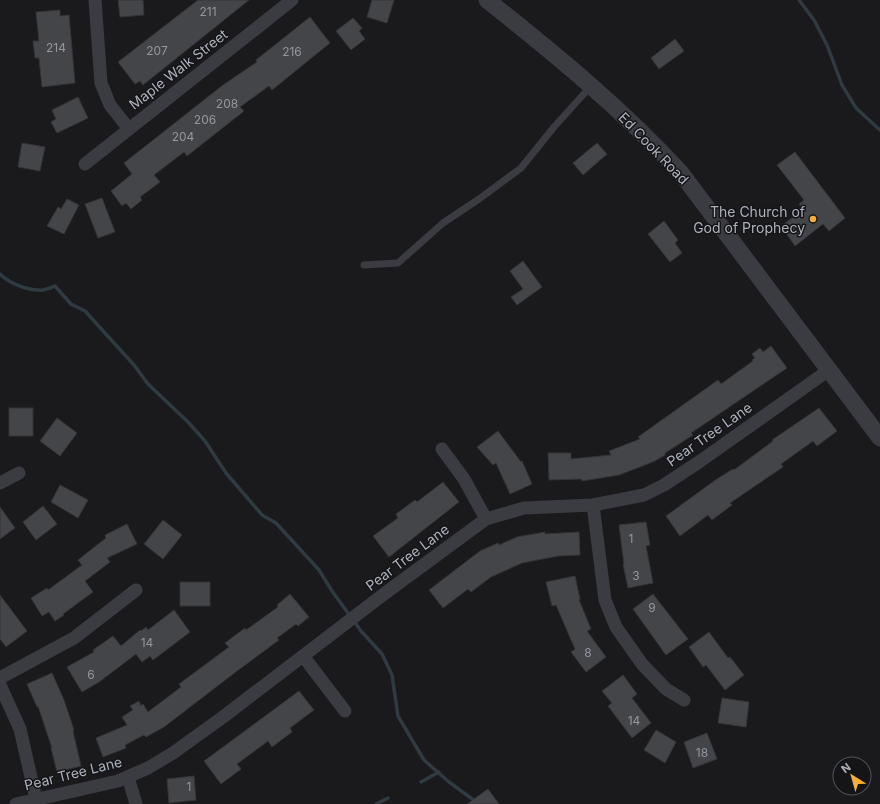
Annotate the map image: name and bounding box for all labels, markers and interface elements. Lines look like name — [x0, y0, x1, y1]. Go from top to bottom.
house number: 211 — [199, 4, 217, 19]
street label: Maple Walk Street — [125, 25, 231, 113]
house number: 214 — [46, 40, 66, 55]
house number: 207 — [146, 43, 168, 58]
house number: 216 — [282, 44, 302, 59]
house number: 208 — [216, 96, 238, 111]
street label: Ed Cook Road — [615, 109, 693, 187]
house number: 206 — [194, 112, 216, 127]
house number: 204 — [172, 129, 195, 144]
place label: The Church of God of Prophecy — [693, 203, 805, 236]
marker: The Church of God of Prophecy — [808, 214, 818, 224]
street label: Pear Tree Lane — [663, 398, 755, 470]
street label: Pear Tree Lane — [362, 520, 452, 594]
house number: 1 — [629, 531, 633, 546]
house number: 3 — [632, 568, 640, 583]
house number: 9 — [648, 600, 656, 615]
house number: 14 — [141, 635, 154, 650]
house number: 8 — [584, 645, 592, 660]
house number: 6 — [87, 667, 95, 682]
house number: 14 — [628, 713, 641, 728]
house number: 18 — [696, 745, 708, 760]
street label: Pear Tree Lane — [22, 753, 124, 793]
north arrow — [832, 756, 872, 796]
text: N — [838, 760, 854, 776]
house number: 1 — [187, 779, 191, 794]

